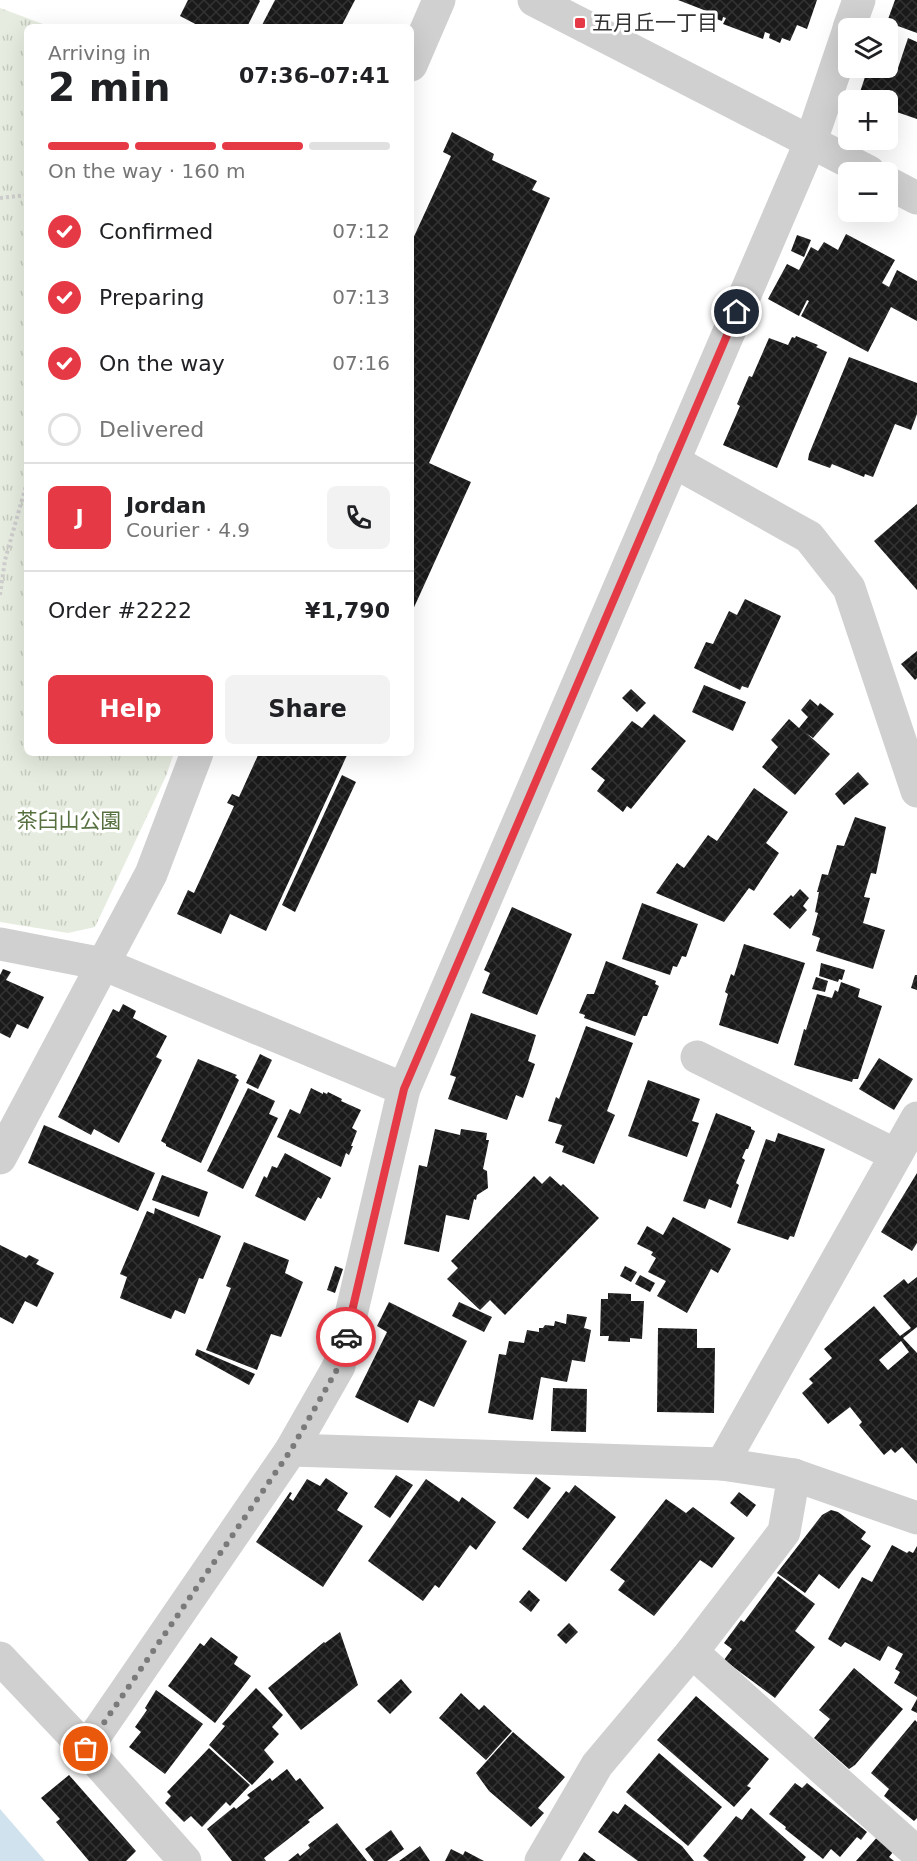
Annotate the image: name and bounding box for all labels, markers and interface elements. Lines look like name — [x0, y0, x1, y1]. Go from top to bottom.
place label: 五月丘一丁目 — [592, 11, 718, 35]
marker: 五月丘一丁目 — [573, 16, 587, 30]
map controls — [838, 18, 898, 222]
button: layers — [838, 18, 898, 78]
text: Arriving in — [48, 41, 151, 65]
text: 07:36–07:41 — [239, 63, 390, 88]
text: 2 min — [48, 65, 170, 110]
button: + — [838, 90, 898, 150]
text: On the way · 160 m — [48, 159, 246, 183]
button: − — [838, 162, 898, 222]
icon: check — [48, 215, 81, 248]
text: Confirmed — [99, 219, 213, 244]
text: 07:12 — [332, 219, 390, 243]
icon: check — [48, 281, 81, 314]
text: Preparing — [99, 285, 205, 310]
text: 07:13 — [332, 285, 390, 309]
pin — [711, 286, 762, 337]
icon: home — [720, 295, 753, 328]
icon: check — [48, 347, 81, 380]
text: On the way — [99, 351, 225, 376]
text: 07:16 — [332, 351, 390, 375]
text: Delivered — [99, 417, 204, 442]
button: phone — [327, 486, 390, 549]
text: Jordan — [126, 493, 206, 518]
text: J — [75, 505, 84, 530]
text: Courier · 4.9 — [126, 518, 250, 542]
text: Order #2222 — [48, 598, 192, 623]
text: ¥1,790 — [305, 598, 390, 623]
button: Help — [48, 675, 213, 744]
button: Share — [225, 675, 390, 744]
park label: 茶臼山公園 — [17, 809, 122, 833]
courier — [316, 1307, 376, 1367]
icon: car — [330, 1321, 363, 1354]
pin — [60, 1723, 111, 1774]
icon: bag — [69, 1732, 102, 1765]

